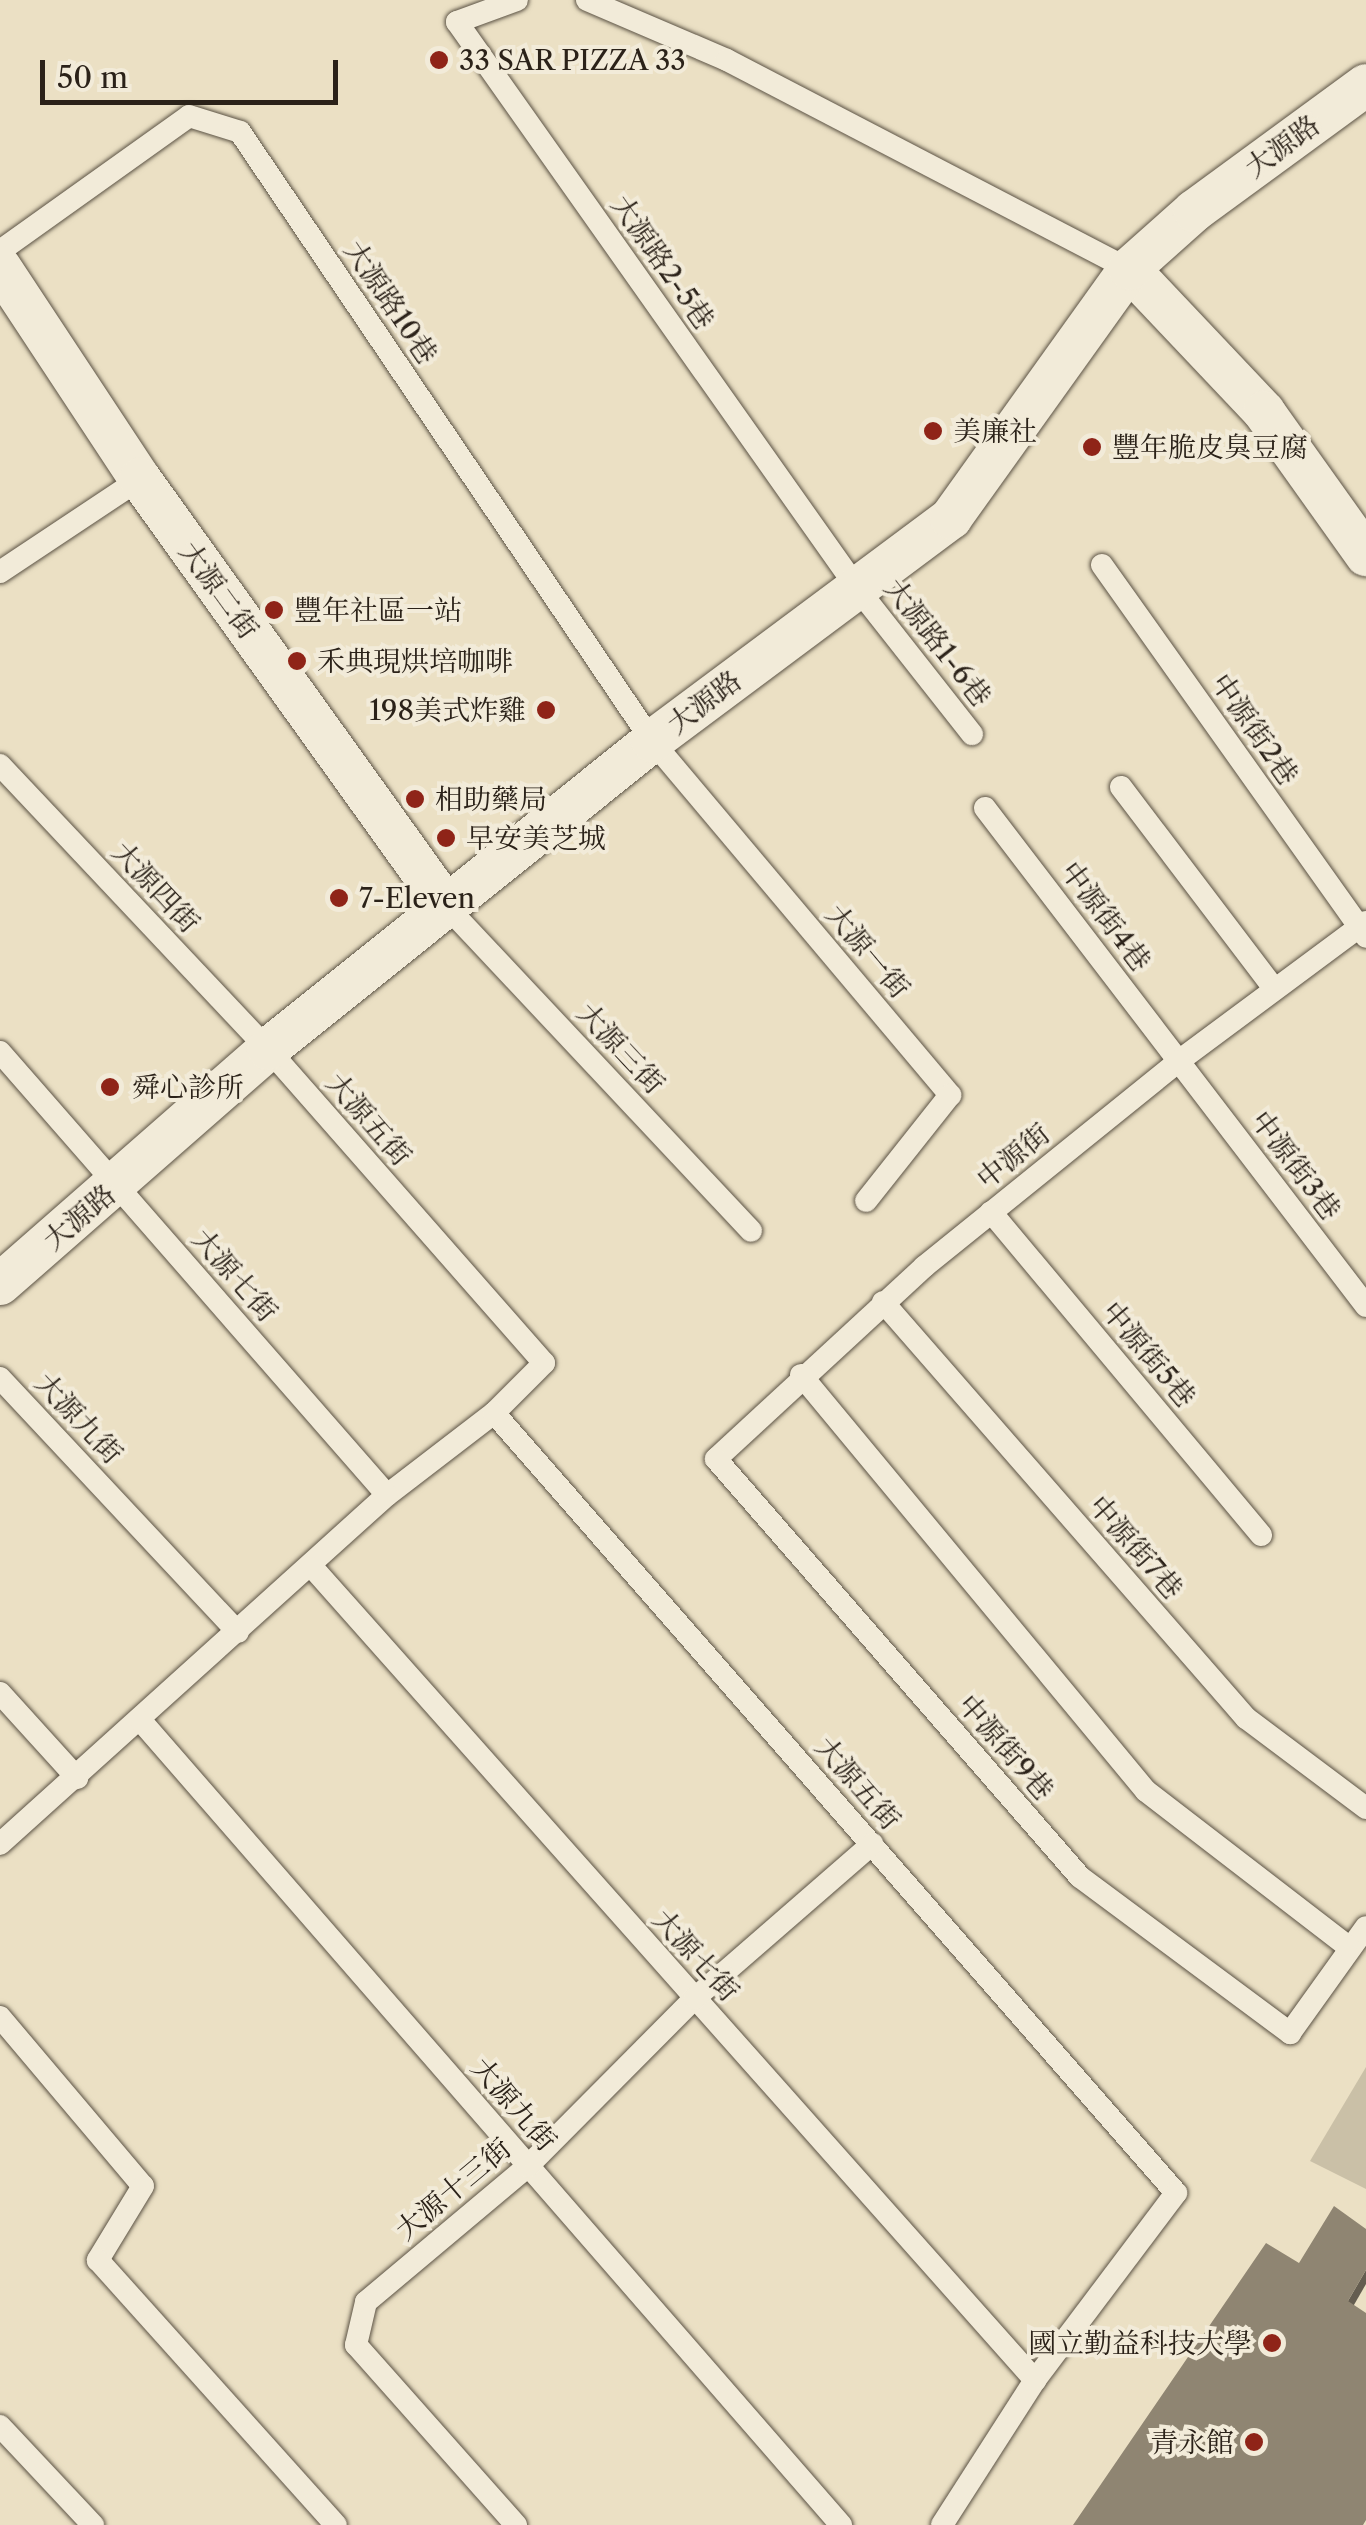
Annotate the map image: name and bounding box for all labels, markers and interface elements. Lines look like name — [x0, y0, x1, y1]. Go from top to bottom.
scale bar — [45, 40, 342, 102]
place label: 33 SAR PIZZA 33 — [459, 43, 688, 77]
marker: 33 SAR PIZZA 33 — [428, 49, 450, 71]
text: 50 m — [57, 59, 128, 96]
street label: 大源路 — [1238, 108, 1326, 184]
street label: 大源路2-5巷 — [604, 188, 722, 336]
street label: 大源路10巷 — [338, 234, 444, 370]
place label: 美廉社 — [953, 414, 1037, 448]
marker: 美廉社 — [922, 420, 944, 442]
place label: 豐年脆皮臭豆腐 — [1112, 430, 1308, 464]
marker: 豐年脆皮臭豆腐 — [1081, 436, 1103, 458]
street label: 大源二街 — [172, 535, 266, 645]
street label: 大源路1-6巷 — [878, 571, 998, 713]
place label: 豐年社區一站 — [294, 593, 462, 627]
marker: 豐年社區一站 — [263, 599, 285, 621]
place label: 禾典現烘培咖啡 — [317, 644, 513, 678]
marker: 禾典現烘培咖啡 — [286, 650, 308, 672]
street label: 大源路 — [660, 663, 748, 741]
street label: 中源街2巷 — [1205, 667, 1305, 791]
place label: 198美式炸雞 — [369, 693, 526, 727]
marker: 198美式炸雞 — [535, 699, 557, 721]
place label: 相助藥局 — [435, 782, 547, 816]
marker: 相助藥局 — [404, 788, 426, 810]
place label: 早安美芝城 — [466, 821, 606, 855]
marker: 早安美芝城 — [435, 827, 457, 849]
street label: 大源四街 — [106, 835, 206, 939]
street label: 中源街4巷 — [1054, 855, 1158, 977]
place label: 7-Eleven — [359, 881, 475, 915]
marker: 7-Eleven — [328, 887, 350, 909]
street label: 大源一街 — [819, 897, 917, 1005]
street label: 大源三街 — [571, 996, 671, 1100]
street label: 大源五街 — [320, 1066, 418, 1172]
place label: 舜心診所 — [132, 1070, 244, 1104]
marker: 舜心診所 — [97, 1074, 123, 1100]
street label: 中源街3巷 — [1244, 1104, 1348, 1226]
street label: 中源街 — [970, 1117, 1056, 1195]
street label: 大源路 — [36, 1177, 122, 1257]
street label: 大源七街 — [186, 1222, 284, 1328]
street label: 中源街5巷 — [1095, 1294, 1203, 1414]
street label: 大源九街 — [29, 1366, 129, 1470]
street label: 中源街7巷 — [1082, 1489, 1190, 1605]
street label: 中源街9巷 — [951, 1688, 1061, 1806]
street label: 大源五街 — [809, 1730, 907, 1836]
street label: 大源七街 — [646, 1902, 746, 2008]
street label: 大源九街 — [465, 2051, 563, 2157]
street label: 大源十三街 — [389, 2131, 517, 2247]
place label: 國立勤益科技大學 — [1028, 2326, 1252, 2360]
marker: 國立勤益科技大學 — [1261, 2332, 1283, 2354]
place label: 青永館 — [1150, 2425, 1234, 2459]
marker: 青永館 — [1243, 2431, 1265, 2453]

